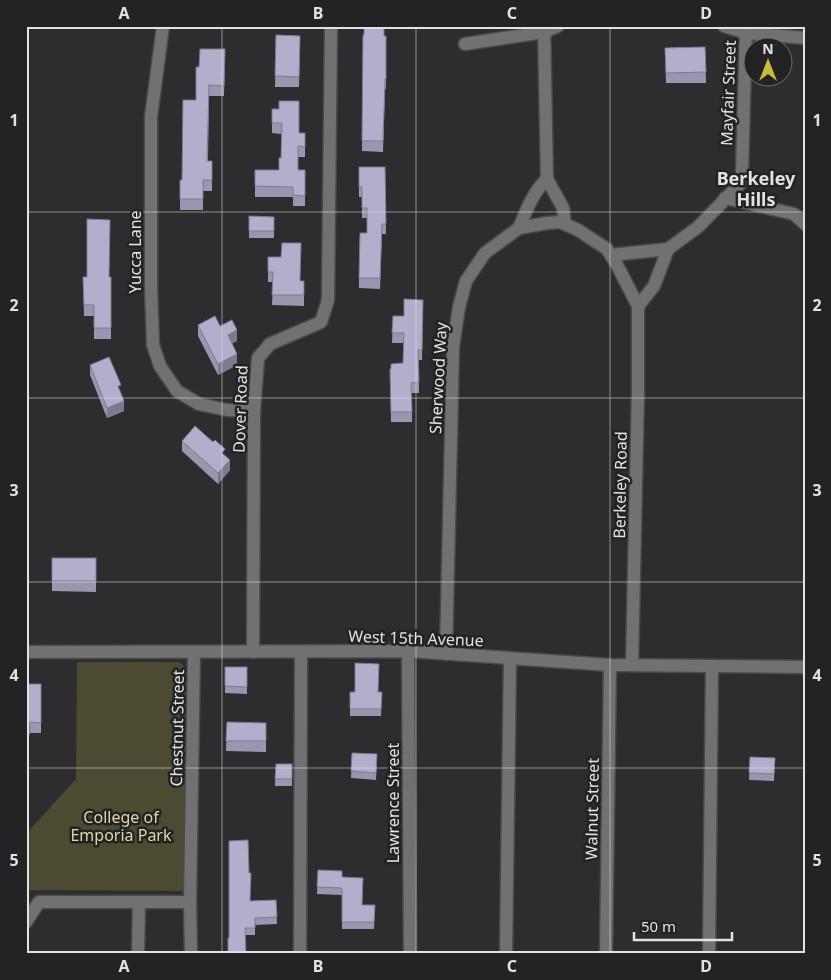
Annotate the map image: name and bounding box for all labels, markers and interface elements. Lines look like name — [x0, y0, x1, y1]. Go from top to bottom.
text: A — [118, 2, 130, 24]
text: B — [313, 2, 323, 24]
text: C — [507, 2, 517, 24]
text: D — [700, 2, 712, 24]
north arrow — [744, 38, 794, 88]
text: N — [762, 39, 774, 58]
street label: Mayfair Street — [715, 40, 741, 146]
text: 1 — [9, 109, 19, 131]
text: 1 — [812, 109, 822, 131]
district label: Berkeley Hills — [717, 166, 796, 211]
street label: Yucca Lane — [124, 210, 146, 294]
text: 2 — [9, 294, 19, 316]
text: 2 — [812, 294, 822, 316]
street label: Sherwood Way — [424, 321, 452, 434]
street label: Dover Road — [227, 365, 253, 453]
street label: Berkeley Road — [608, 431, 632, 539]
text: 3 — [9, 479, 19, 501]
text: 3 — [812, 479, 822, 501]
street label: West 15th Avenue — [348, 625, 484, 651]
text: 4 — [9, 664, 19, 686]
text: 4 — [812, 664, 822, 686]
street label: Chestnut Street — [165, 669, 189, 787]
street label: Lawrence Street — [382, 742, 404, 863]
street label: Walnut Street — [580, 758, 604, 860]
park label: College of Emporia Park — [70, 806, 172, 846]
text: 5 — [9, 849, 19, 871]
text: 5 — [812, 849, 822, 871]
scale bar — [634, 910, 731, 942]
text: 50 m — [641, 916, 676, 936]
text: A — [118, 955, 130, 977]
text: B — [313, 955, 323, 977]
text: C — [507, 955, 517, 977]
text: D — [700, 955, 712, 977]

